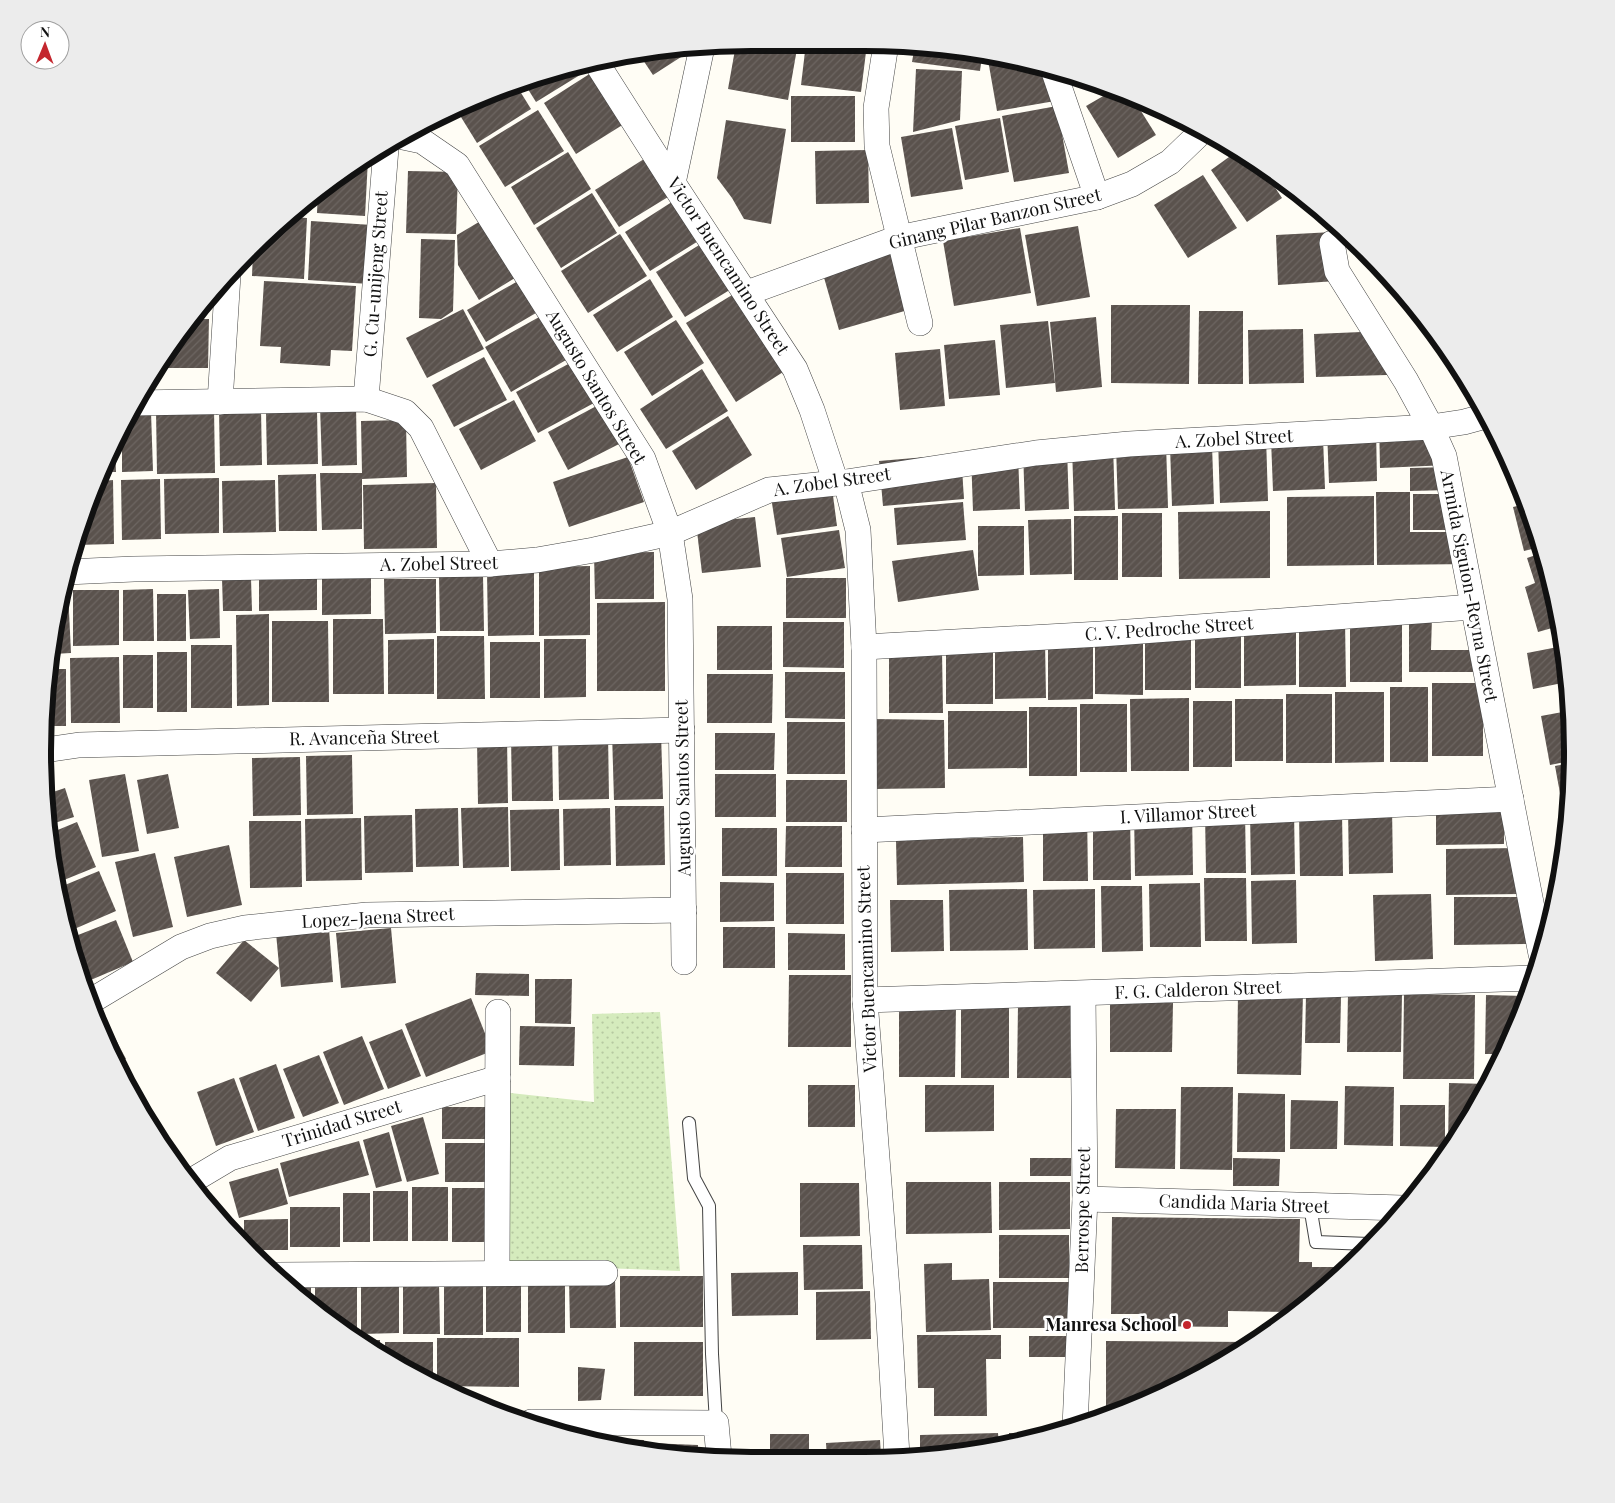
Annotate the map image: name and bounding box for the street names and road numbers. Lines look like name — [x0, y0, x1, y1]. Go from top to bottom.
street label: Victor Buencamino Street — [662, 171, 796, 359]
street label: Ginang Pilar Banzon Street — [886, 182, 1104, 254]
street label: G. Cu-unijeng Street — [357, 189, 393, 358]
street label: Augusto Santos Street — [541, 304, 653, 469]
street label: A. Zobel Street — [1173, 423, 1294, 453]
street label: A. Zobel Street — [771, 461, 893, 501]
street label: Armida Siguion-Reyna Street — [1436, 467, 1504, 704]
street label: A. Zobel Street — [379, 550, 499, 576]
street label: C. V. Pedroche Street — [1084, 610, 1254, 646]
street label: Augusto Santos Street — [668, 699, 696, 877]
street label: R. Avanceña Street — [289, 724, 440, 750]
street label: I. Villamor Street — [1119, 797, 1257, 829]
street label: Victor Buencamino Street — [850, 864, 882, 1074]
street label: Lopez-Jaena Street — [301, 901, 456, 933]
street label: F. G. Calderon Street — [1114, 974, 1282, 1004]
street label: Trinidad Street — [279, 1093, 405, 1153]
street label: Berrospe Street — [1069, 1146, 1095, 1273]
street label: Candida Maria Street — [1158, 1188, 1330, 1218]

